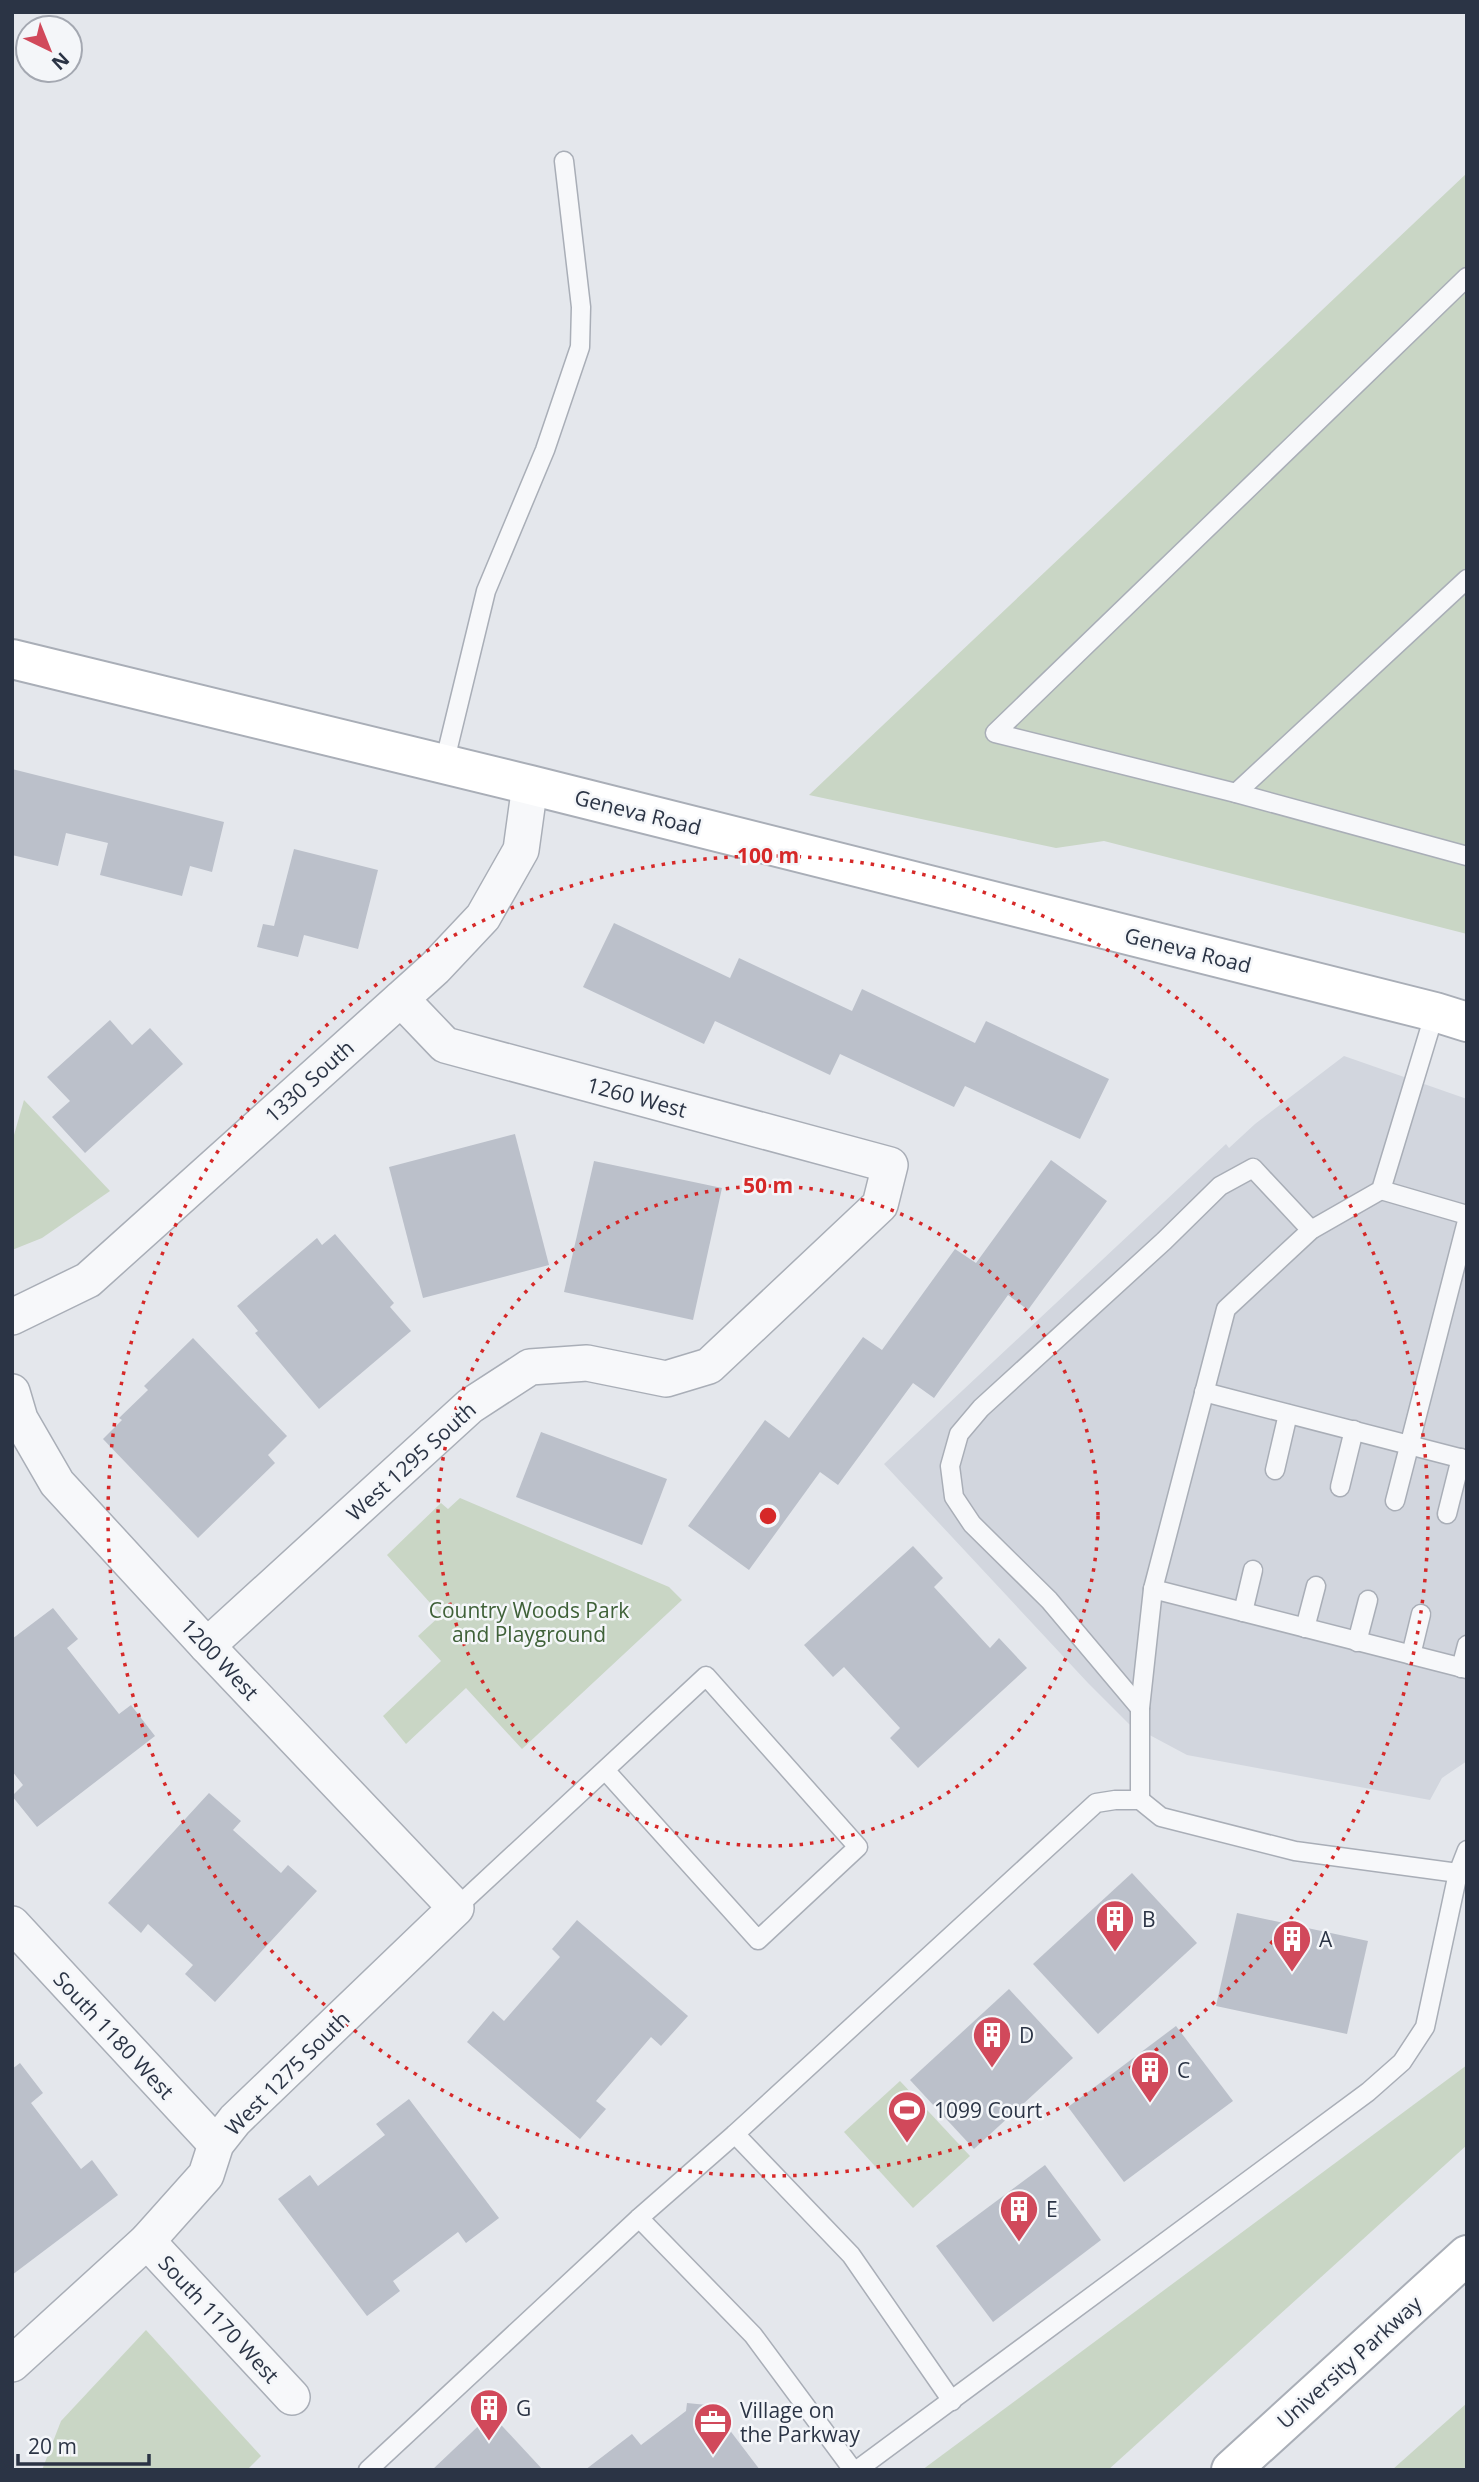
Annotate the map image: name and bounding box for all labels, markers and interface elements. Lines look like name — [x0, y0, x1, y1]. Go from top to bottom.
north arrow — [14, 14, 84, 84]
text: N — [46, 47, 75, 76]
street label: Geneva Road — [572, 783, 704, 841]
text: 100 m — [737, 841, 799, 869]
street label: Geneva Road — [1122, 921, 1254, 979]
street label: 1330 South — [258, 1033, 360, 1129]
street label: 1260 West — [584, 1070, 690, 1124]
text: 50 m — [743, 1171, 793, 1199]
street label: West 1295 South — [340, 1395, 482, 1527]
centre of rings — [756, 1504, 780, 1528]
park label: Country Woods Park and Playground — [429, 1596, 629, 1648]
street label: 1200 West — [175, 1612, 265, 1706]
building icon: B — [1094, 1898, 1136, 1953]
place label: B — [1142, 1905, 1156, 1933]
building icon: A — [1271, 1918, 1313, 1973]
place label: A — [1319, 1925, 1333, 1953]
street label: South 1180 West — [47, 1965, 181, 2105]
street label: West 1275 South — [219, 2005, 355, 2141]
building icon: D — [971, 2014, 1013, 2069]
place label: D — [1019, 2021, 1034, 2049]
building icon: C — [1129, 2049, 1171, 2104]
place label: C — [1177, 2056, 1190, 2084]
sports icon: 1099 Court — [886, 2089, 928, 2144]
place label: 1099 Court — [934, 2096, 1042, 2124]
building icon: E — [998, 2188, 1040, 2243]
place label: E — [1046, 2195, 1058, 2223]
street label: South 1170 West — [152, 2249, 286, 2389]
street label: University Parkway — [1271, 2289, 1428, 2434]
building icon: G — [468, 2387, 510, 2442]
place label: G — [516, 2394, 531, 2422]
place label: Village on the Parkway — [740, 2396, 860, 2448]
office icon: Village on the Parkway — [692, 2401, 734, 2456]
scale bar — [18, 2422, 149, 2466]
text: 20 m — [28, 2432, 77, 2460]

